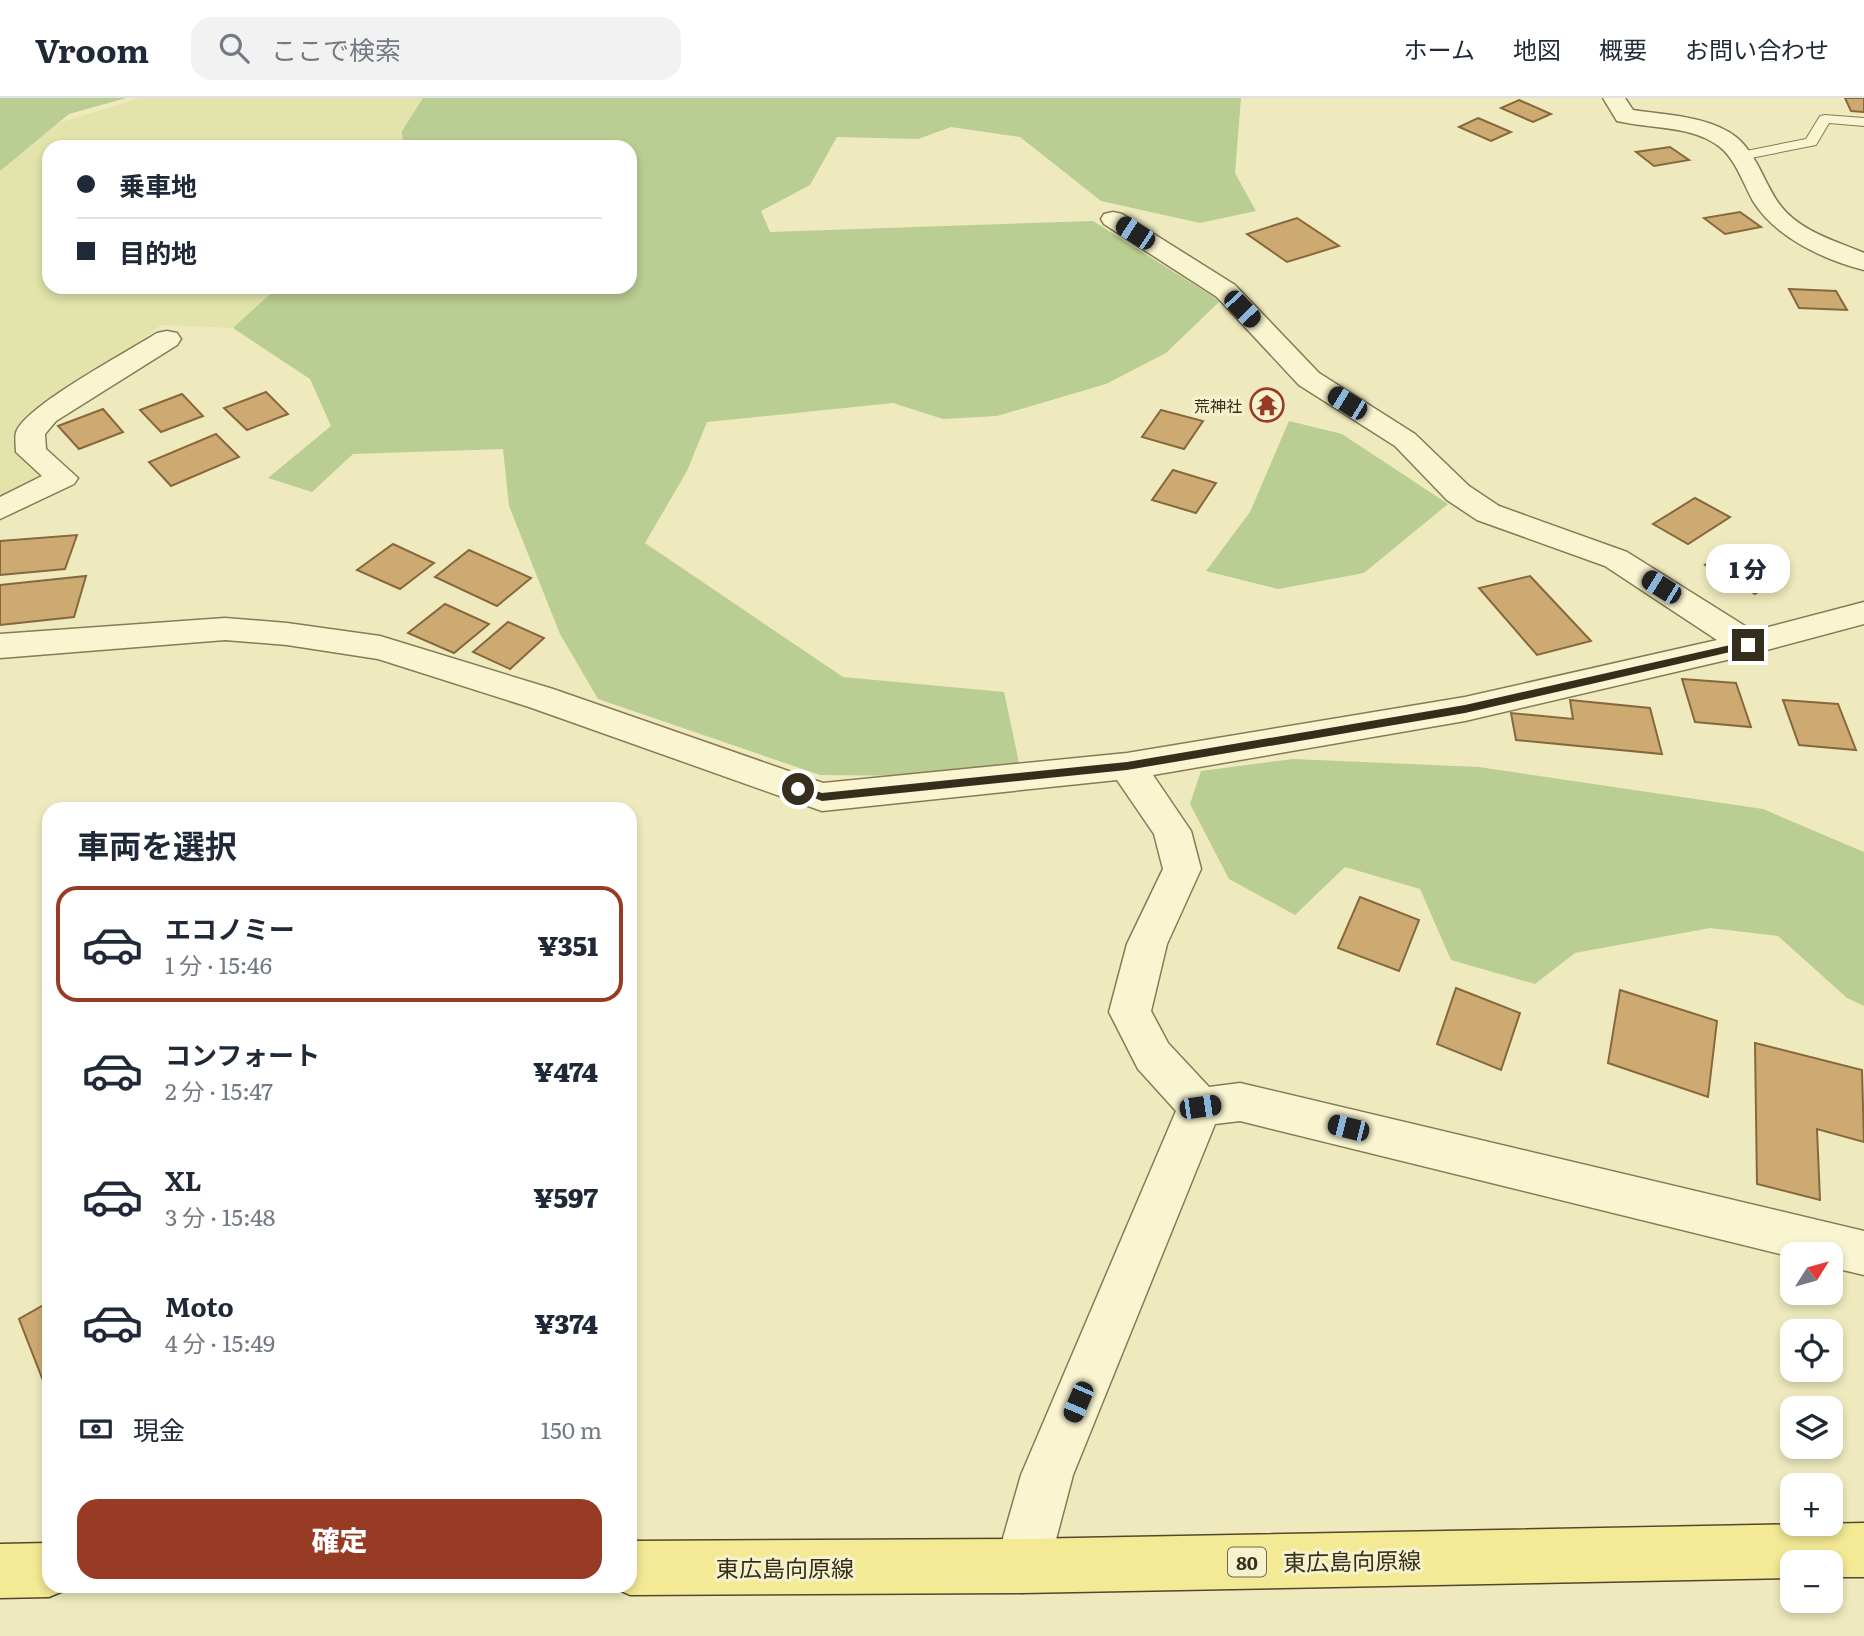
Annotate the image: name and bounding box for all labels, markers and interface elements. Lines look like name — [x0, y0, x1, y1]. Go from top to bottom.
search box — [191, 17, 681, 80]
text: Vroom — [35, 24, 149, 73]
icon: search — [215, 29, 253, 67]
text: ここで検索 — [271, 29, 401, 68]
text: ホーム — [1404, 31, 1475, 66]
text: 地図 — [1513, 31, 1561, 66]
text: 概要 — [1599, 31, 1647, 66]
text: お問い合わせ — [1685, 31, 1829, 66]
text: 乗車地 — [119, 165, 197, 204]
car — [1112, 213, 1159, 253]
text: 目的地 — [119, 232, 197, 271]
car — [1220, 287, 1265, 331]
car — [1324, 383, 1371, 423]
temple icon: 荒神社 — [1248, 386, 1286, 424]
place label: 荒神社 — [1194, 393, 1242, 417]
callout: 1 分 — [1706, 544, 1790, 592]
text: 1 分 — [1729, 551, 1767, 585]
car — [1638, 567, 1685, 607]
route end — [1732, 629, 1764, 661]
route start — [782, 773, 814, 805]
text: 車両を選択 — [77, 820, 237, 868]
text: エコノミー — [165, 908, 295, 947]
icon: car — [81, 913, 144, 976]
text: ¥351 — [538, 925, 598, 964]
text: 1 分 · 15:46 — [165, 947, 272, 981]
text: コンフォート — [165, 1034, 320, 1073]
icon: car — [81, 1039, 144, 1102]
text: ¥474 — [533, 1051, 598, 1090]
text: 2 分 · 15:47 — [165, 1073, 273, 1107]
car — [1178, 1094, 1223, 1120]
car — [1326, 1113, 1371, 1143]
text: XL — [165, 1160, 202, 1199]
icon: car — [81, 1165, 144, 1228]
text: ¥597 — [533, 1177, 598, 1216]
text: 3 分 · 15:48 — [165, 1199, 276, 1233]
north arrow — [1780, 1242, 1843, 1306]
map controls — [1780, 1242, 1843, 1613]
text: Moto — [165, 1286, 234, 1325]
icon: car — [81, 1291, 144, 1354]
text: ¥374 — [534, 1303, 598, 1342]
button: locate — [1780, 1319, 1843, 1382]
text: 4 分 · 15:49 — [165, 1325, 275, 1359]
car — [1061, 1379, 1096, 1425]
button: layers — [1780, 1396, 1843, 1459]
text: 現金 — [133, 1409, 185, 1448]
icon: cash — [77, 1410, 115, 1448]
text: 150 m — [541, 1412, 602, 1446]
button: + — [1780, 1473, 1843, 1536]
button: 確定 — [77, 1499, 602, 1579]
street label: 東広島向原線 — [1283, 1542, 1421, 1578]
road number: 80 — [1228, 1548, 1266, 1576]
street label: 東広島向原線 — [716, 1550, 854, 1584]
button: − — [1780, 1550, 1843, 1613]

